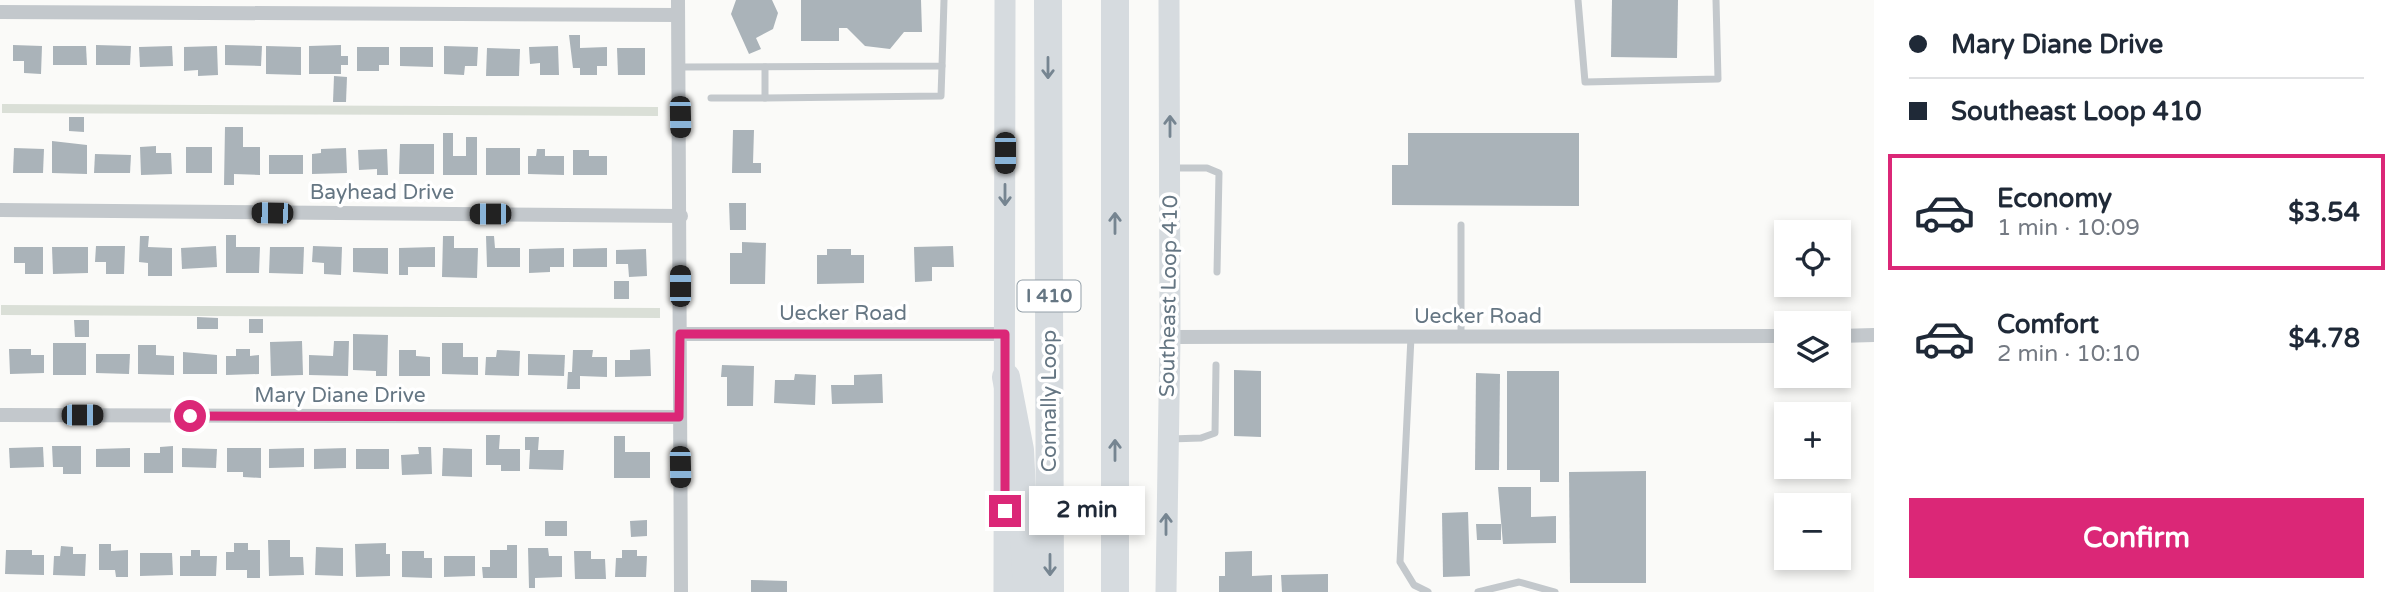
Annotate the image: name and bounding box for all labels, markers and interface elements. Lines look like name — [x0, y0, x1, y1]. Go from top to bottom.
text: Mary Diane Drive — [1951, 29, 2163, 60]
one-way arrow — [1041, 56, 1055, 79]
car — [670, 96, 691, 138]
text: Southeast Loop 410 — [1951, 96, 2202, 127]
one-way arrow — [1163, 115, 1177, 138]
car — [995, 132, 1016, 174]
street label: Bayhead Drive — [310, 180, 454, 205]
icon: car — [1913, 181, 1976, 244]
one-way arrow — [998, 183, 1012, 206]
text: Economy — [1997, 183, 2112, 214]
street label: Southeast Loop 410 — [1155, 195, 1183, 397]
text: $3.54 — [2288, 197, 2360, 228]
car — [251, 202, 294, 224]
car — [470, 204, 512, 225]
one-way arrow — [1108, 212, 1122, 235]
text: 1 min · 10:09 — [1997, 214, 2140, 242]
map controls — [1774, 220, 1851, 570]
button: locate — [1774, 220, 1851, 297]
car — [670, 265, 691, 307]
road number: I 410 — [1018, 280, 1080, 312]
street label: Uecker Road — [779, 301, 907, 326]
street label: Uecker Road — [1414, 304, 1542, 329]
icon: car — [1913, 307, 1976, 370]
text: Comfort — [1997, 309, 2099, 340]
button: layers — [1774, 311, 1851, 388]
text: $4.78 — [2288, 323, 2360, 354]
street label: Connally Loop — [1037, 330, 1062, 472]
text: 2 min · 10:10 — [1997, 340, 2140, 368]
street label: Mary Diane Drive — [254, 383, 426, 408]
route start — [174, 400, 206, 432]
button: + — [1774, 402, 1851, 479]
car — [62, 405, 104, 426]
one-way arrow — [1108, 439, 1122, 462]
car — [670, 446, 691, 488]
callout: 2 min — [1030, 486, 1145, 536]
button: − — [1774, 493, 1851, 570]
route end — [989, 495, 1021, 527]
text: 2 min — [1056, 496, 1118, 524]
button: Confirm — [1909, 498, 2364, 578]
one-way arrow — [1159, 513, 1173, 536]
one-way arrow — [1043, 553, 1057, 576]

